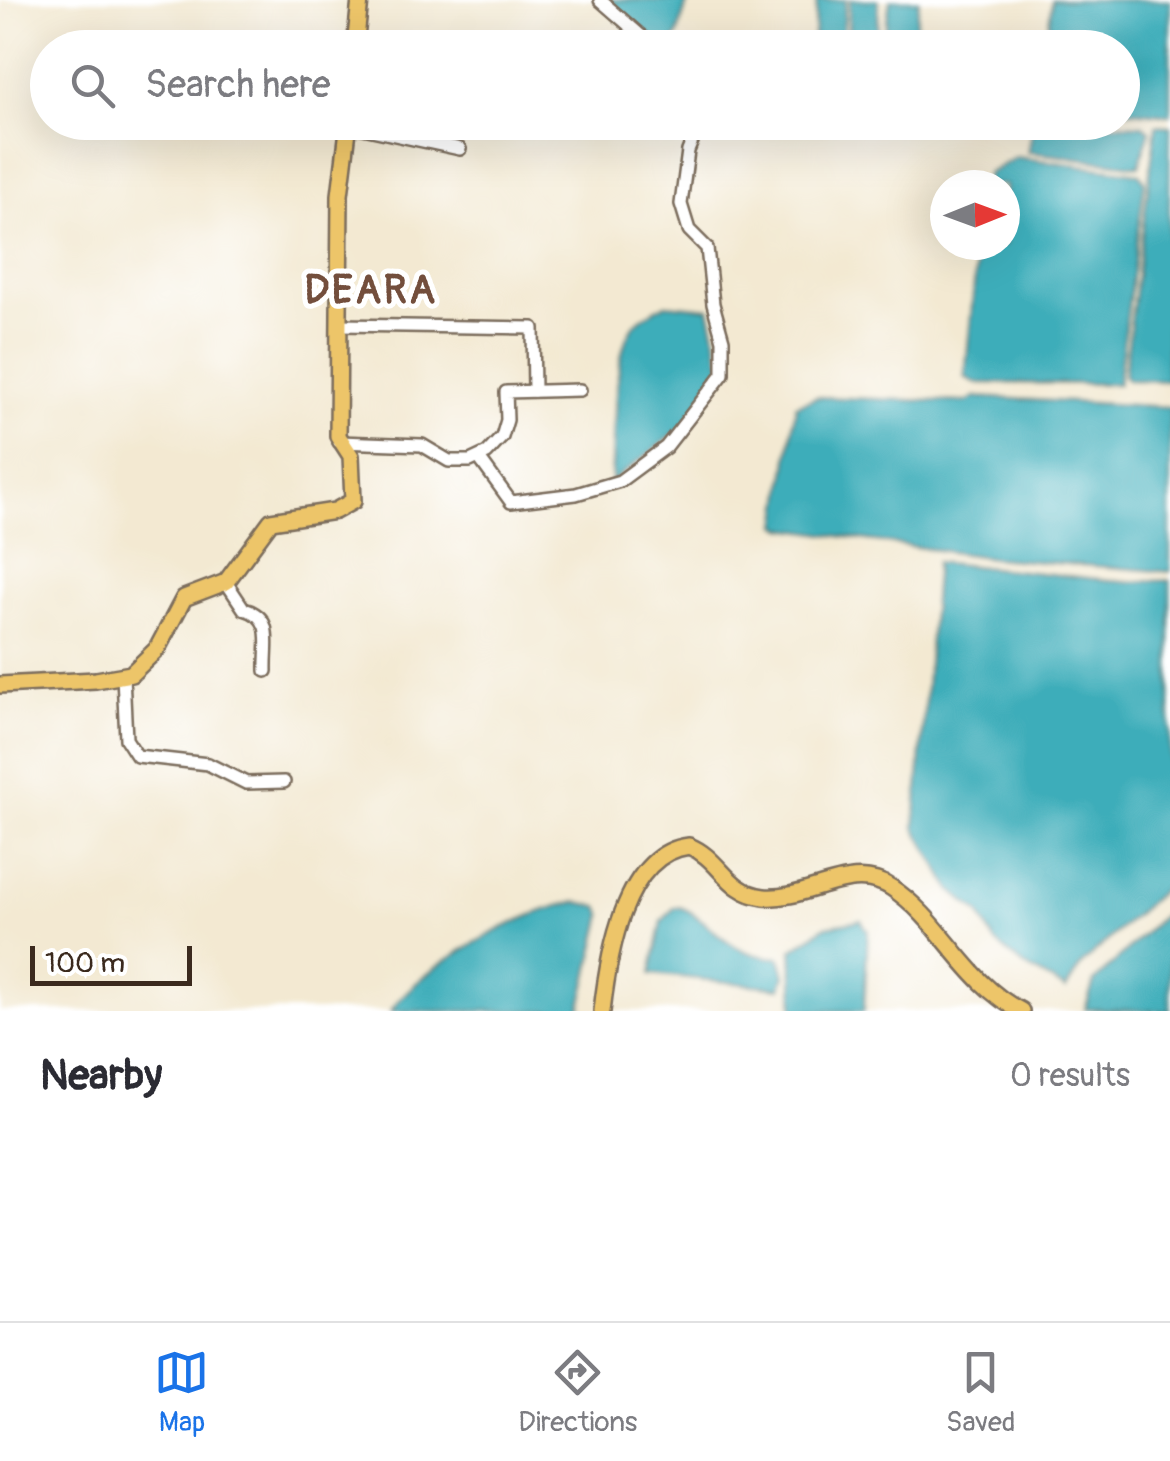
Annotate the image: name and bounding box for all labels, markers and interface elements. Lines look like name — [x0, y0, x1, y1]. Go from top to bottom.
search box — [30, 30, 1140, 140]
icon: search — [65, 58, 120, 113]
text: Search here — [145, 61, 331, 109]
north arrow — [930, 170, 1020, 260]
district label: DEARA — [304, 266, 438, 315]
scale bar — [30, 941, 192, 986]
text: 100 m — [45, 946, 125, 981]
text: Nearby — [40, 1050, 162, 1102]
text: 0 results — [1010, 1056, 1130, 1096]
tab: Map — [154, 1345, 209, 1440]
tab: Directions — [518, 1345, 637, 1440]
tab: Saved — [946, 1345, 1016, 1440]

